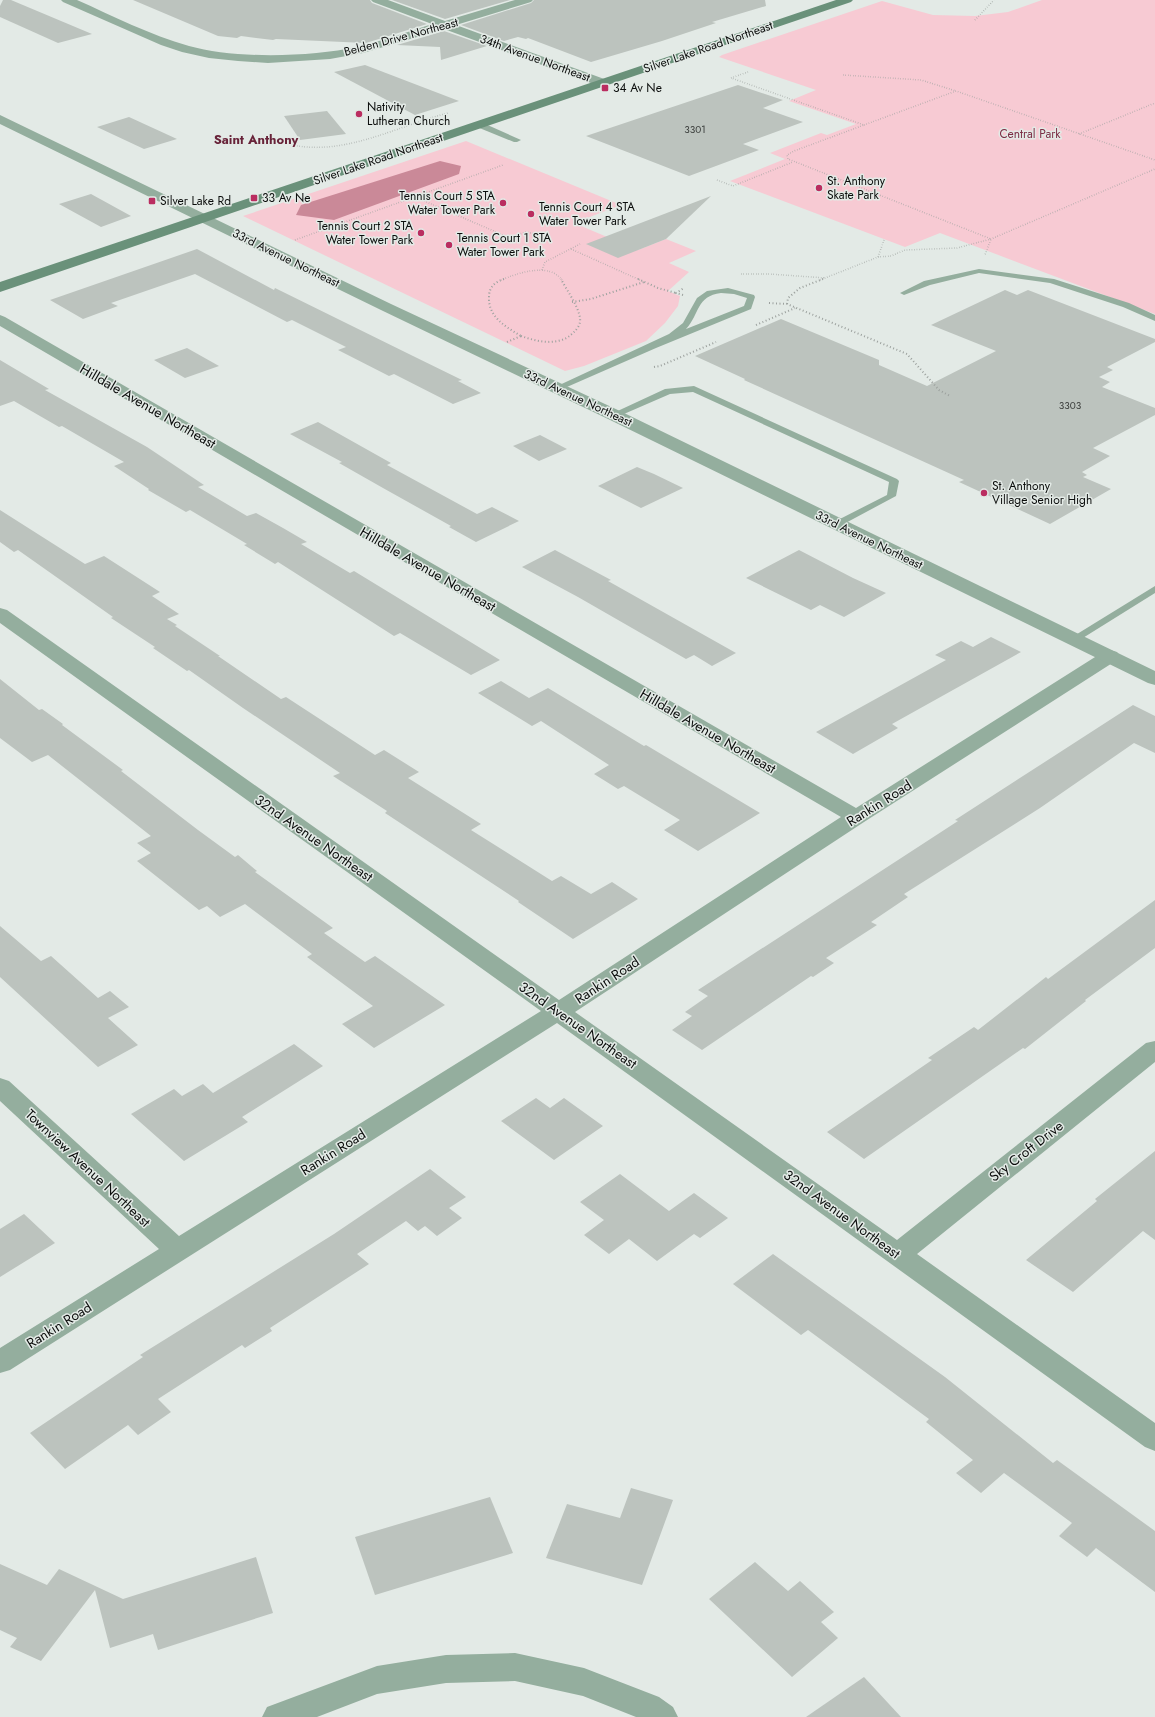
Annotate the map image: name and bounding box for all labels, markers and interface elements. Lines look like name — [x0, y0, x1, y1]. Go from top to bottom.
street label: Belden Drive Northeast — [342, 13, 460, 61]
street label: Silver Lake Road Northeast — [641, 16, 775, 78]
street label: 34th Avenue Northeast — [477, 30, 593, 86]
place label: 34 Av Ne — [613, 79, 662, 97]
marker: 34 Av Ne — [600, 83, 610, 93]
place label: Nativity Lutheran Church — [367, 98, 450, 130]
marker: Nativity Lutheran Church — [354, 109, 364, 119]
house number: 3301 — [684, 122, 706, 137]
park label: Central Park — [999, 125, 1061, 143]
street label: Silver Lake Road Northeast — [311, 128, 445, 190]
district label: Saint Anthony — [214, 130, 299, 149]
place label: St. Anthony Skate Park — [827, 172, 886, 204]
marker: St. Anthony Skate Park — [814, 183, 824, 193]
place label: Tennis Court 5 STA Water Tower Park — [399, 187, 496, 219]
place label: 33 Av Ne — [262, 189, 310, 207]
place label: Silver Lake Rd — [160, 192, 231, 210]
marker: 33 Av Ne — [249, 193, 259, 203]
marker: Silver Lake Rd — [147, 196, 157, 206]
marker: Tennis Court 5 STA Water Tower Park — [498, 198, 508, 208]
place label: Tennis Court 4 STA Water Tower Park — [539, 198, 635, 230]
marker: Tennis Court 4 STA Water Tower Park — [526, 209, 536, 219]
place label: Tennis Court 2 STA Water Tower Park — [317, 217, 414, 249]
street label: 33rd Avenue Northeast — [229, 224, 343, 292]
marker: Tennis Court 2 STA Water Tower Park — [416, 228, 426, 238]
place label: Tennis Court 1 STA Water Tower Park — [457, 229, 551, 261]
marker: Tennis Court 1 STA Water Tower Park — [444, 240, 454, 250]
street label: Hilldale Avenue Northeast — [76, 359, 220, 454]
street label: 33rd Avenue Northeast — [521, 365, 635, 431]
house number: 3303 — [1059, 398, 1082, 413]
place label: St. Anthony Village Senior High — [992, 477, 1092, 509]
marker: St. Anthony Village Senior High — [979, 488, 989, 498]
street label: 33rd Avenue Northeast — [812, 506, 926, 574]
street label: Hilldale Avenue Northeast — [356, 522, 500, 617]
street label: Hilldale Avenue Northeast — [636, 684, 780, 779]
street label: Rankin Road — [843, 775, 915, 831]
street label: 32nd Avenue Northeast — [251, 790, 378, 887]
street label: Rankin Road — [571, 952, 643, 1008]
street label: 32nd Avenue Northeast — [515, 977, 642, 1074]
street label: Townview Avenue Northeast — [21, 1105, 155, 1232]
street label: Sky Croft Drive — [985, 1116, 1067, 1186]
street label: Rankin Road — [297, 1124, 369, 1180]
street label: 32nd Avenue Northeast — [780, 1165, 905, 1264]
street label: Rankin Road — [23, 1297, 95, 1353]

